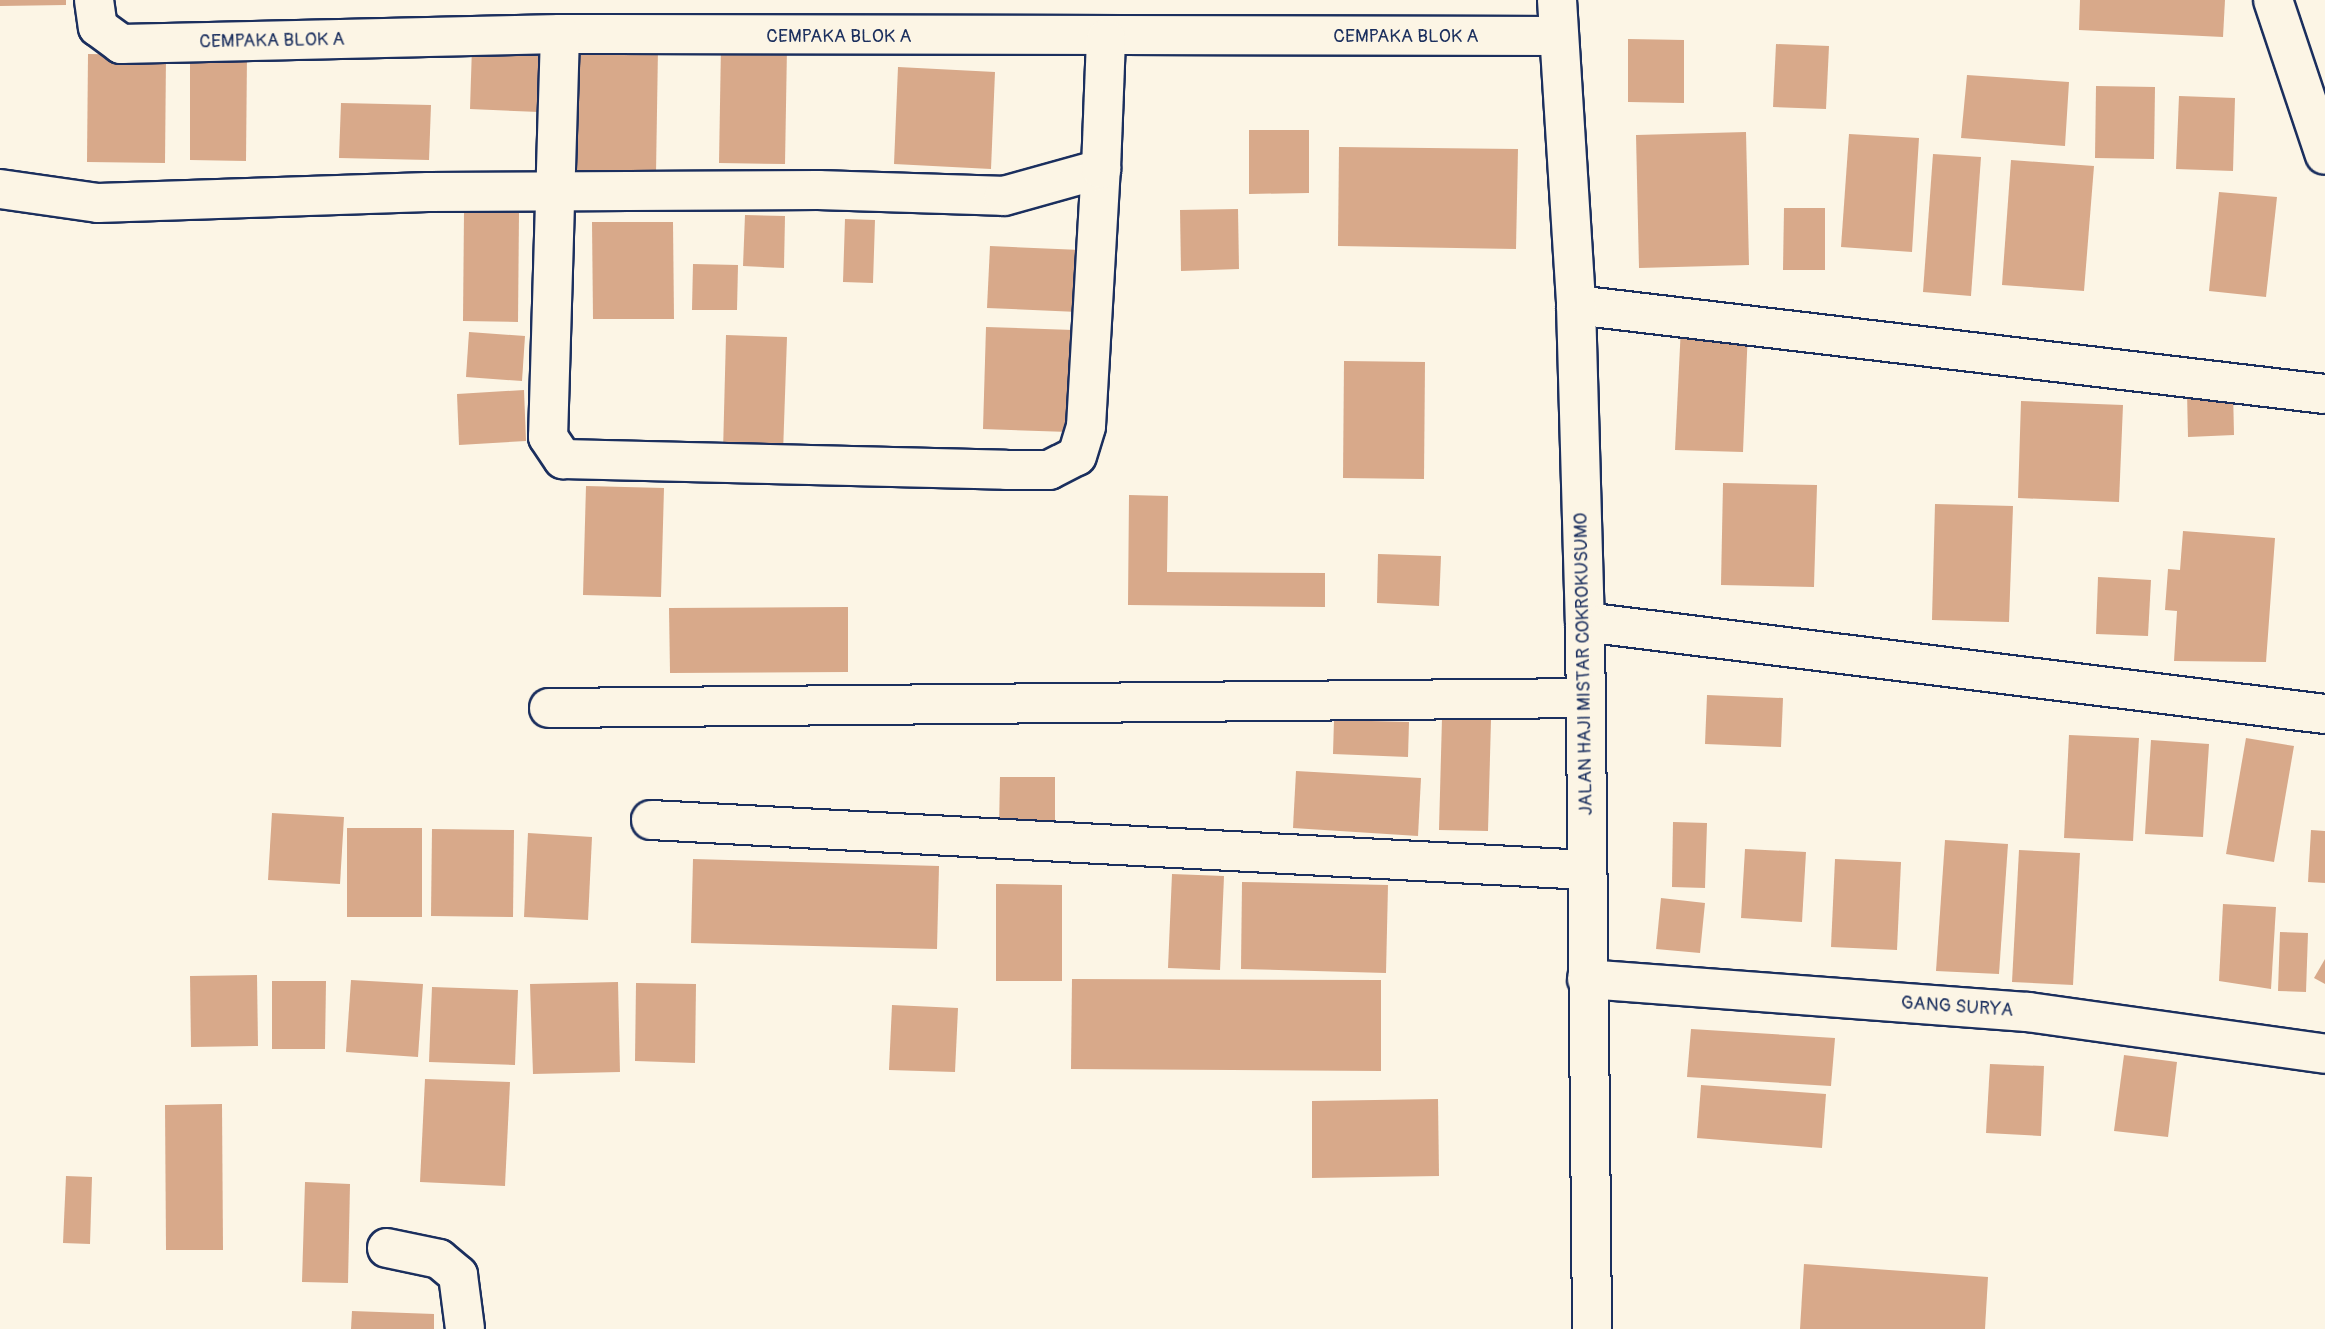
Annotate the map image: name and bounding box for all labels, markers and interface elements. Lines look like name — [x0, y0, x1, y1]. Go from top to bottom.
street label: CEMPAKA BLOK A — [766, 26, 912, 48]
street label: CEMPAKA BLOK A — [1333, 26, 1479, 48]
street label: CEMPAKA BLOK A — [199, 28, 345, 54]
street label: JALAN HAJI MISTAR COKROKUSUMO — [1570, 512, 1598, 816]
street label: GANG SURYA — [1900, 992, 2014, 1022]

